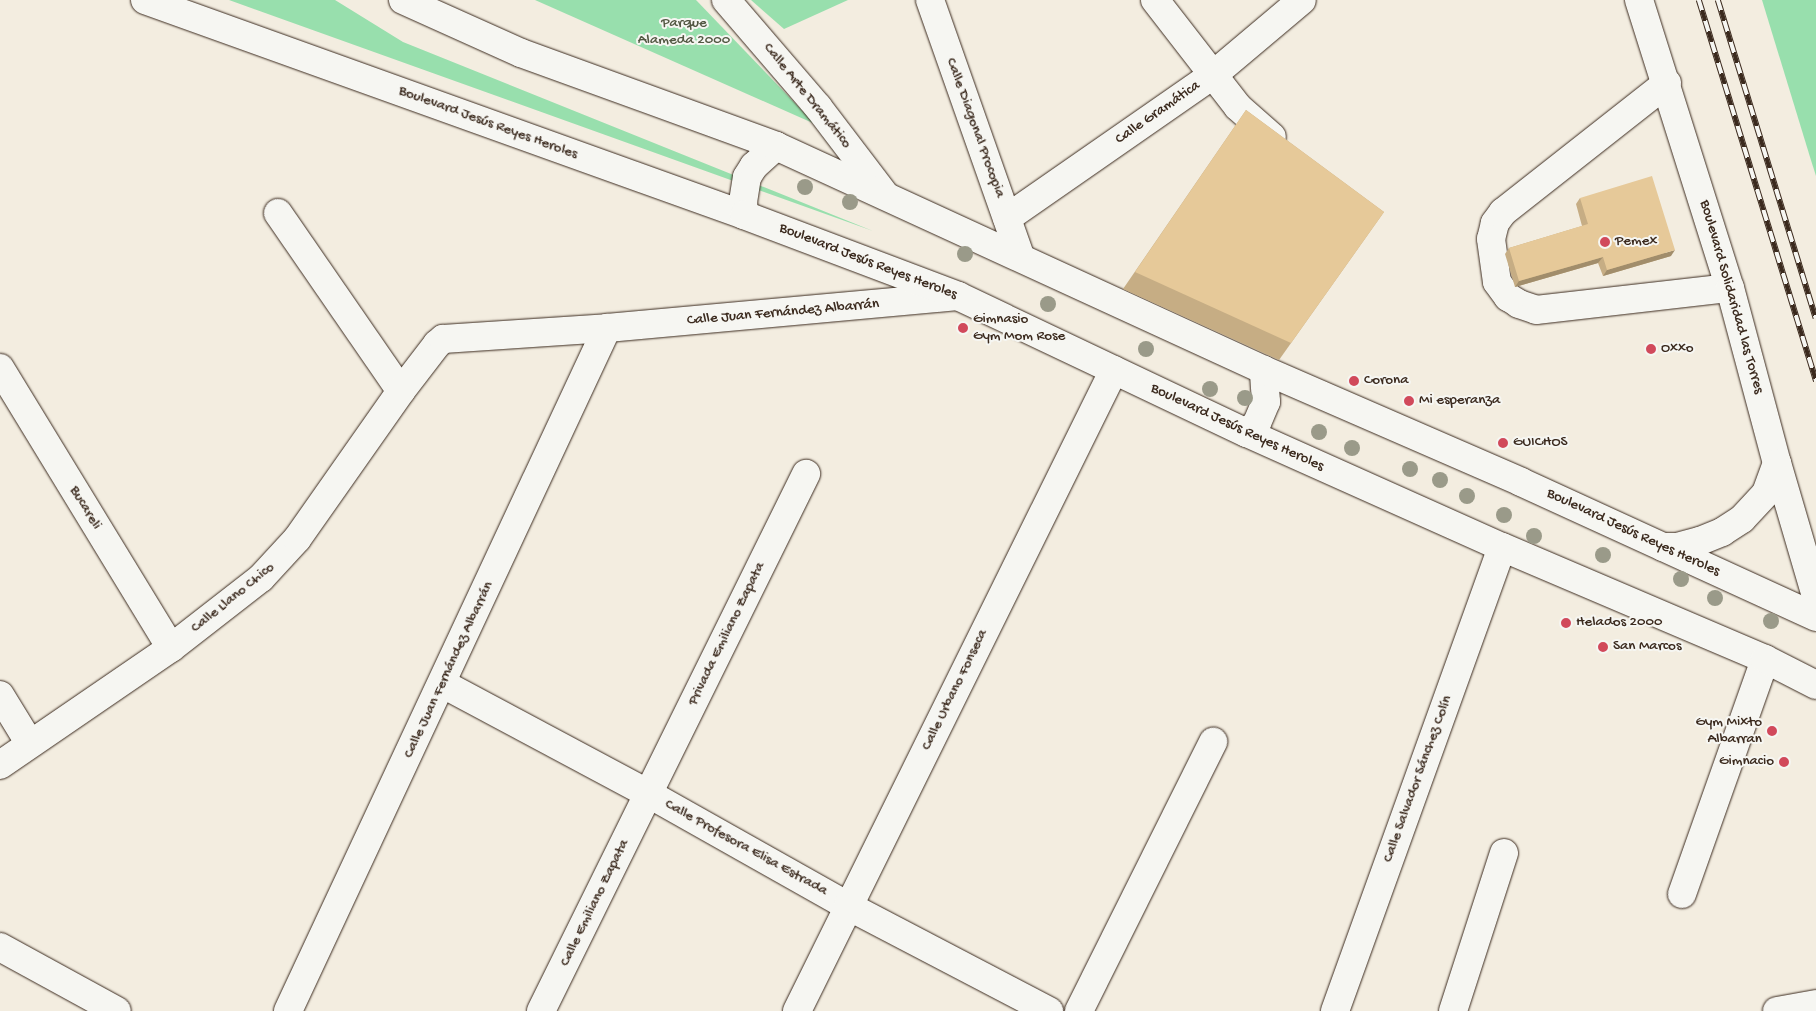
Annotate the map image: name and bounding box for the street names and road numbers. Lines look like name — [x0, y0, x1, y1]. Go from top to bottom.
street label: Calle Arte Dramático — [759, 40, 855, 152]
street label: Calle Diagonal Procopia — [941, 56, 1009, 200]
street label: Calle Gramática — [1112, 77, 1204, 149]
street label: Boulevard Jesús Reyes Heroles — [396, 82, 580, 164]
street label: Boulevard Solidaridad las Torres — [1695, 198, 1767, 396]
street label: Boulevard Jesús Reyes Heroles — [776, 220, 960, 304]
street label: Calle Juan Fernández Albarrán — [686, 296, 880, 330]
street label: Boulevard Jesús Reyes Heroles — [1147, 380, 1327, 476]
street label: Bucareli — [65, 483, 105, 533]
street label: Boulevard Jesús Reyes Heroles — [1543, 485, 1723, 581]
street label: Calle Llano Chico — [188, 559, 278, 637]
street label: Privada Emiliano Zapata — [684, 559, 770, 709]
street label: Calle Juan Fernández Albarrán — [400, 579, 498, 761]
street label: Calle Urbano Fonseca — [918, 627, 992, 753]
street label: Calle Salvador Sánchez Colín — [1379, 693, 1457, 865]
street label: Calle Profesora Elisa Estrada — [661, 796, 831, 900]
street label: Calle Emiliano Zapata — [556, 837, 634, 969]

